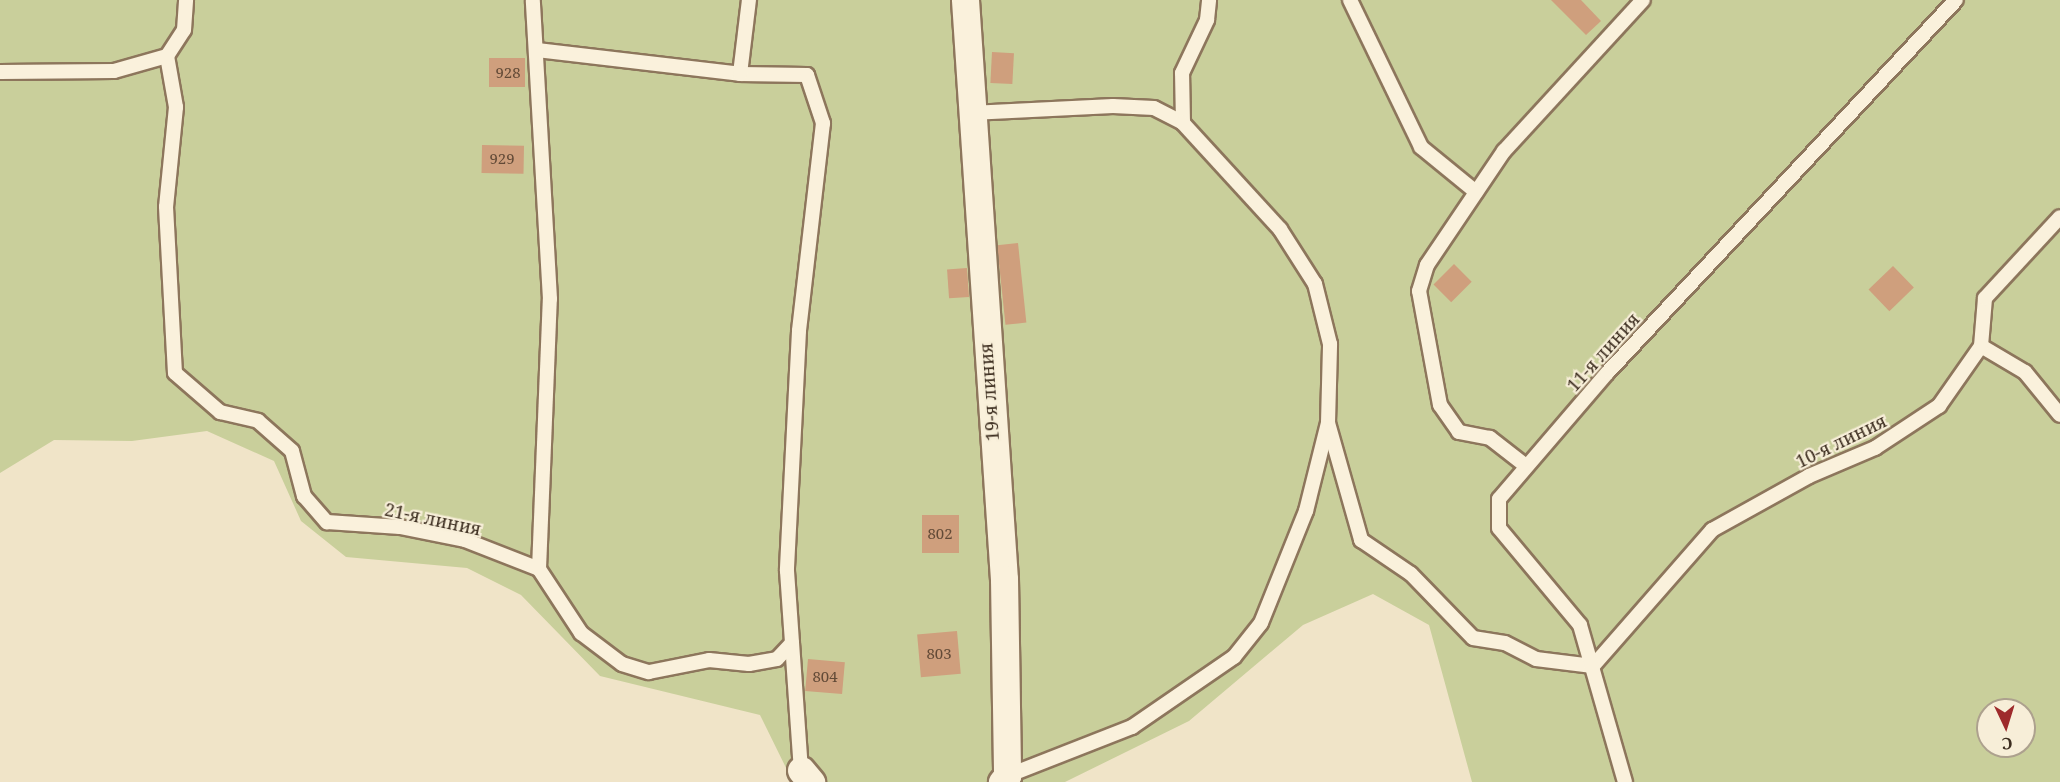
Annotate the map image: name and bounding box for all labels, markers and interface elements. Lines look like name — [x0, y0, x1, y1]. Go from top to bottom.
house number: 928 — [495, 64, 521, 82]
house number: 929 — [489, 150, 515, 168]
street label: 11-я линия — [1562, 308, 1644, 396]
street label: 19-я линия — [975, 342, 1003, 442]
street label: 10-я линия — [1792, 410, 1890, 472]
street label: 21-я линия — [383, 498, 483, 540]
house number: 802 — [927, 525, 953, 543]
house number: 803 — [926, 645, 952, 663]
house number: 804 — [812, 668, 838, 686]
north arrow — [1976, 698, 2036, 758]
text: С — [2001, 733, 2013, 755]

